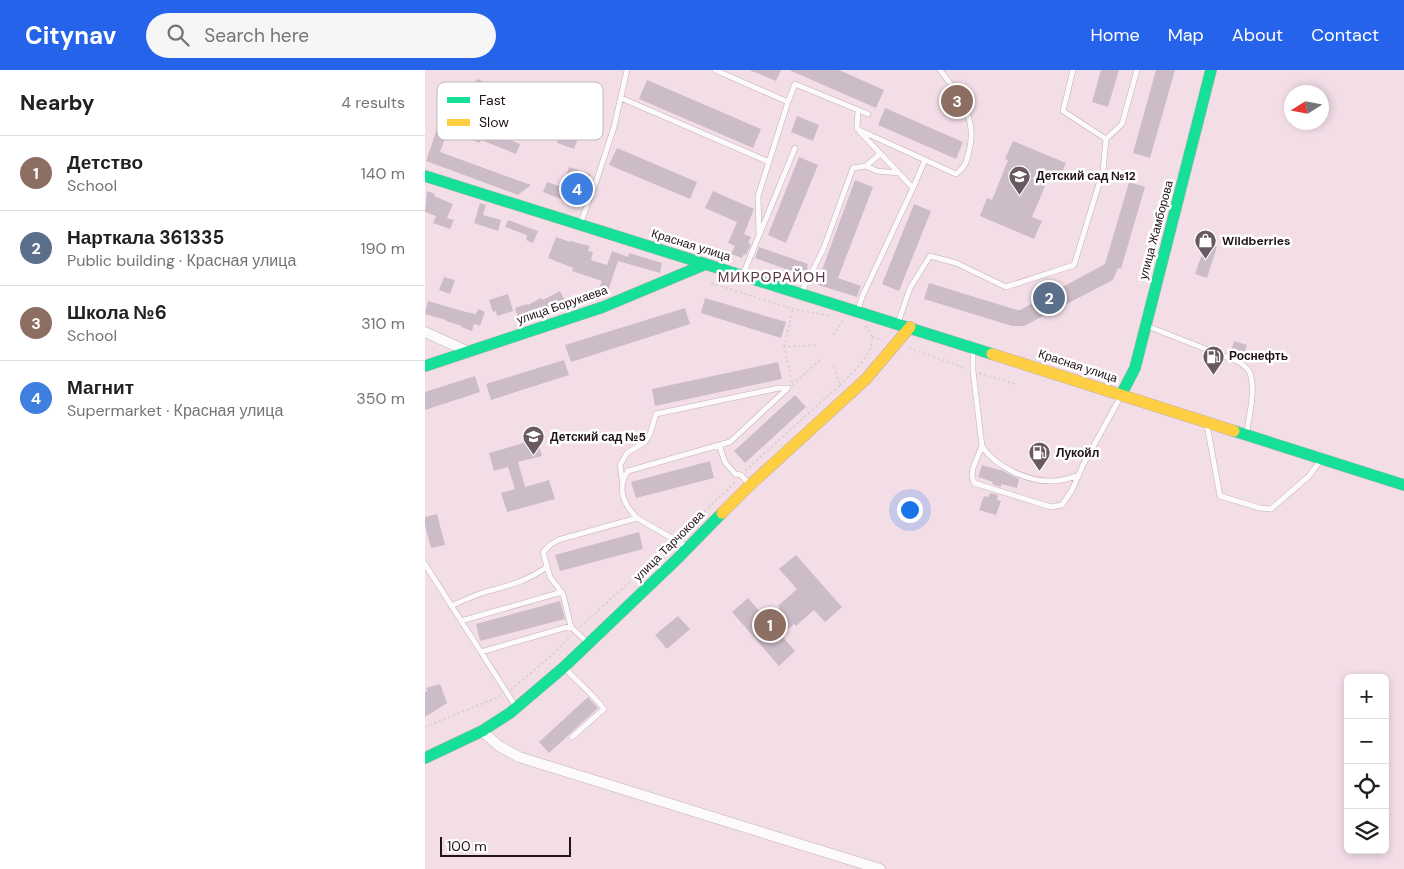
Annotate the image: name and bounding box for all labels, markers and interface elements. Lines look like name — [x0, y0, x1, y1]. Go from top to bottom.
search box — [146, 13, 496, 58]
text: Citynav — [25, 20, 116, 51]
icon: search — [164, 21, 192, 49]
text: Search here — [204, 23, 309, 48]
text: Home — [1090, 23, 1140, 47]
text: Map — [1168, 23, 1204, 47]
text: About — [1232, 23, 1283, 47]
text: Contact — [1311, 23, 1379, 47]
legend — [437, 82, 603, 140]
pin: 3 — [941, 82, 973, 120]
north arrow — [1284, 85, 1329, 130]
text: Nearby — [20, 89, 94, 117]
text: Fast — [479, 91, 506, 109]
text: 4 results — [341, 92, 405, 113]
text: Slow — [479, 113, 509, 131]
text: Детство — [67, 150, 143, 175]
text: 1 — [33, 163, 39, 184]
text: 140 m — [361, 163, 405, 184]
school or university icon: Детский сад №12 — [1008, 164, 1032, 195]
place label: Детский сад №12 — [1036, 168, 1136, 184]
pin: 4 — [561, 170, 593, 208]
text: School — [67, 175, 117, 196]
street label: улица Жамборова — [1135, 178, 1177, 281]
text: Нарткала 361335 — [67, 225, 224, 250]
street label: Красная улица — [649, 225, 733, 265]
shop icon: Wildberries — [1194, 229, 1218, 260]
place label: Wildberries — [1222, 233, 1290, 249]
text: 2 — [31, 238, 41, 259]
text: 190 m — [361, 238, 405, 259]
text: Public building · Красная улица — [67, 250, 296, 271]
district label: МИКРОРАЙОН — [718, 268, 826, 286]
pin: 2 — [1033, 279, 1065, 317]
street label: улица Борукаева — [514, 282, 610, 328]
text: Школа №6 — [67, 300, 167, 325]
text: 3 — [31, 313, 41, 334]
text: 310 m — [361, 313, 405, 334]
text: School — [67, 325, 117, 346]
fuel station icon: Роснефть — [1201, 344, 1225, 375]
street label: Красная улица — [1036, 346, 1120, 386]
place label: Роснефть — [1229, 348, 1288, 364]
text: Магнит — [67, 375, 134, 400]
text: 4 — [31, 388, 41, 409]
text: 350 m — [356, 388, 405, 409]
text: Supermarket · Красная улица — [67, 400, 283, 421]
school or university icon: Детский сад №5 — [522, 425, 546, 456]
place label: Детский сад №5 — [550, 429, 646, 445]
fuel station icon: Лукойл — [1028, 441, 1052, 472]
place label: Лукойл — [1056, 445, 1099, 461]
your location — [897, 497, 923, 523]
street label: улица Тарчокова — [630, 507, 708, 585]
pin: 1 — [754, 606, 786, 644]
map controls — [1344, 674, 1389, 854]
button: + — [1344, 674, 1389, 719]
button: − — [1344, 719, 1389, 764]
button: locate — [1344, 764, 1389, 809]
button: layers — [1344, 809, 1389, 854]
scale bar — [440, 834, 571, 857]
text: 100 m — [447, 837, 487, 855]

